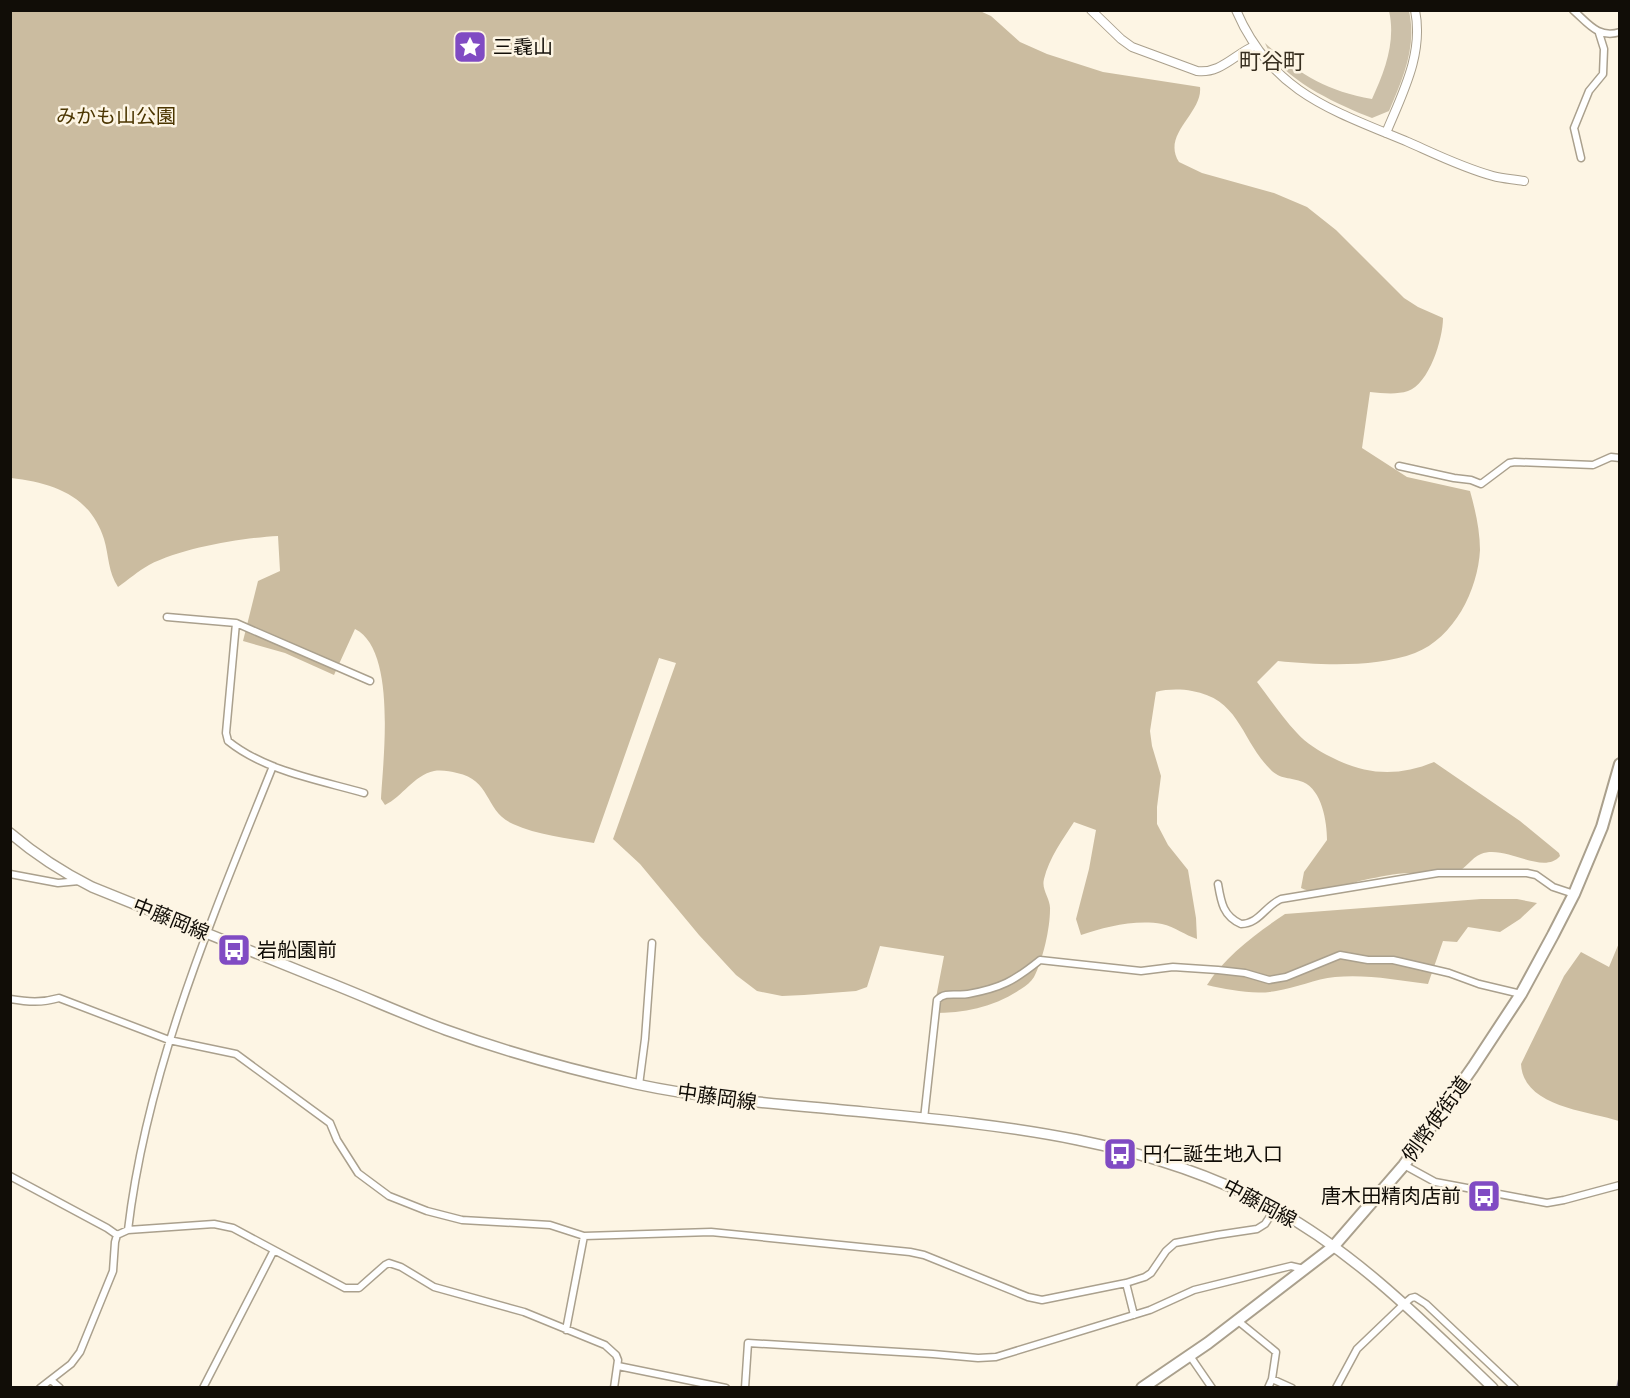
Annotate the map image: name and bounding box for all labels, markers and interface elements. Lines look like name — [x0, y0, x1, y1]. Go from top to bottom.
place icon: 三毳山 — [452, 29, 488, 65]
place label: 三毳山 — [493, 34, 553, 60]
district label: 町谷町 — [1239, 47, 1305, 76]
park label: みかも山公園 — [56, 103, 176, 129]
street label: 中藤岡線 — [129, 892, 213, 946]
bus stop icon: 岩船園前 — [216, 932, 252, 968]
place label: 岩船園前 — [257, 937, 337, 963]
street label: 例幣使街道 — [1396, 1071, 1476, 1167]
street label: 中藤岡線 — [676, 1079, 758, 1115]
bus stop icon: 円仁誕生地入口 — [1102, 1136, 1138, 1172]
place label: 円仁誕生地入口 — [1143, 1141, 1283, 1167]
street label: 中藤岡線 — [1219, 1173, 1301, 1233]
bus stop icon: 唐木田精肉店前 — [1466, 1178, 1502, 1214]
place label: 唐木田精肉店前 — [1321, 1183, 1461, 1209]

